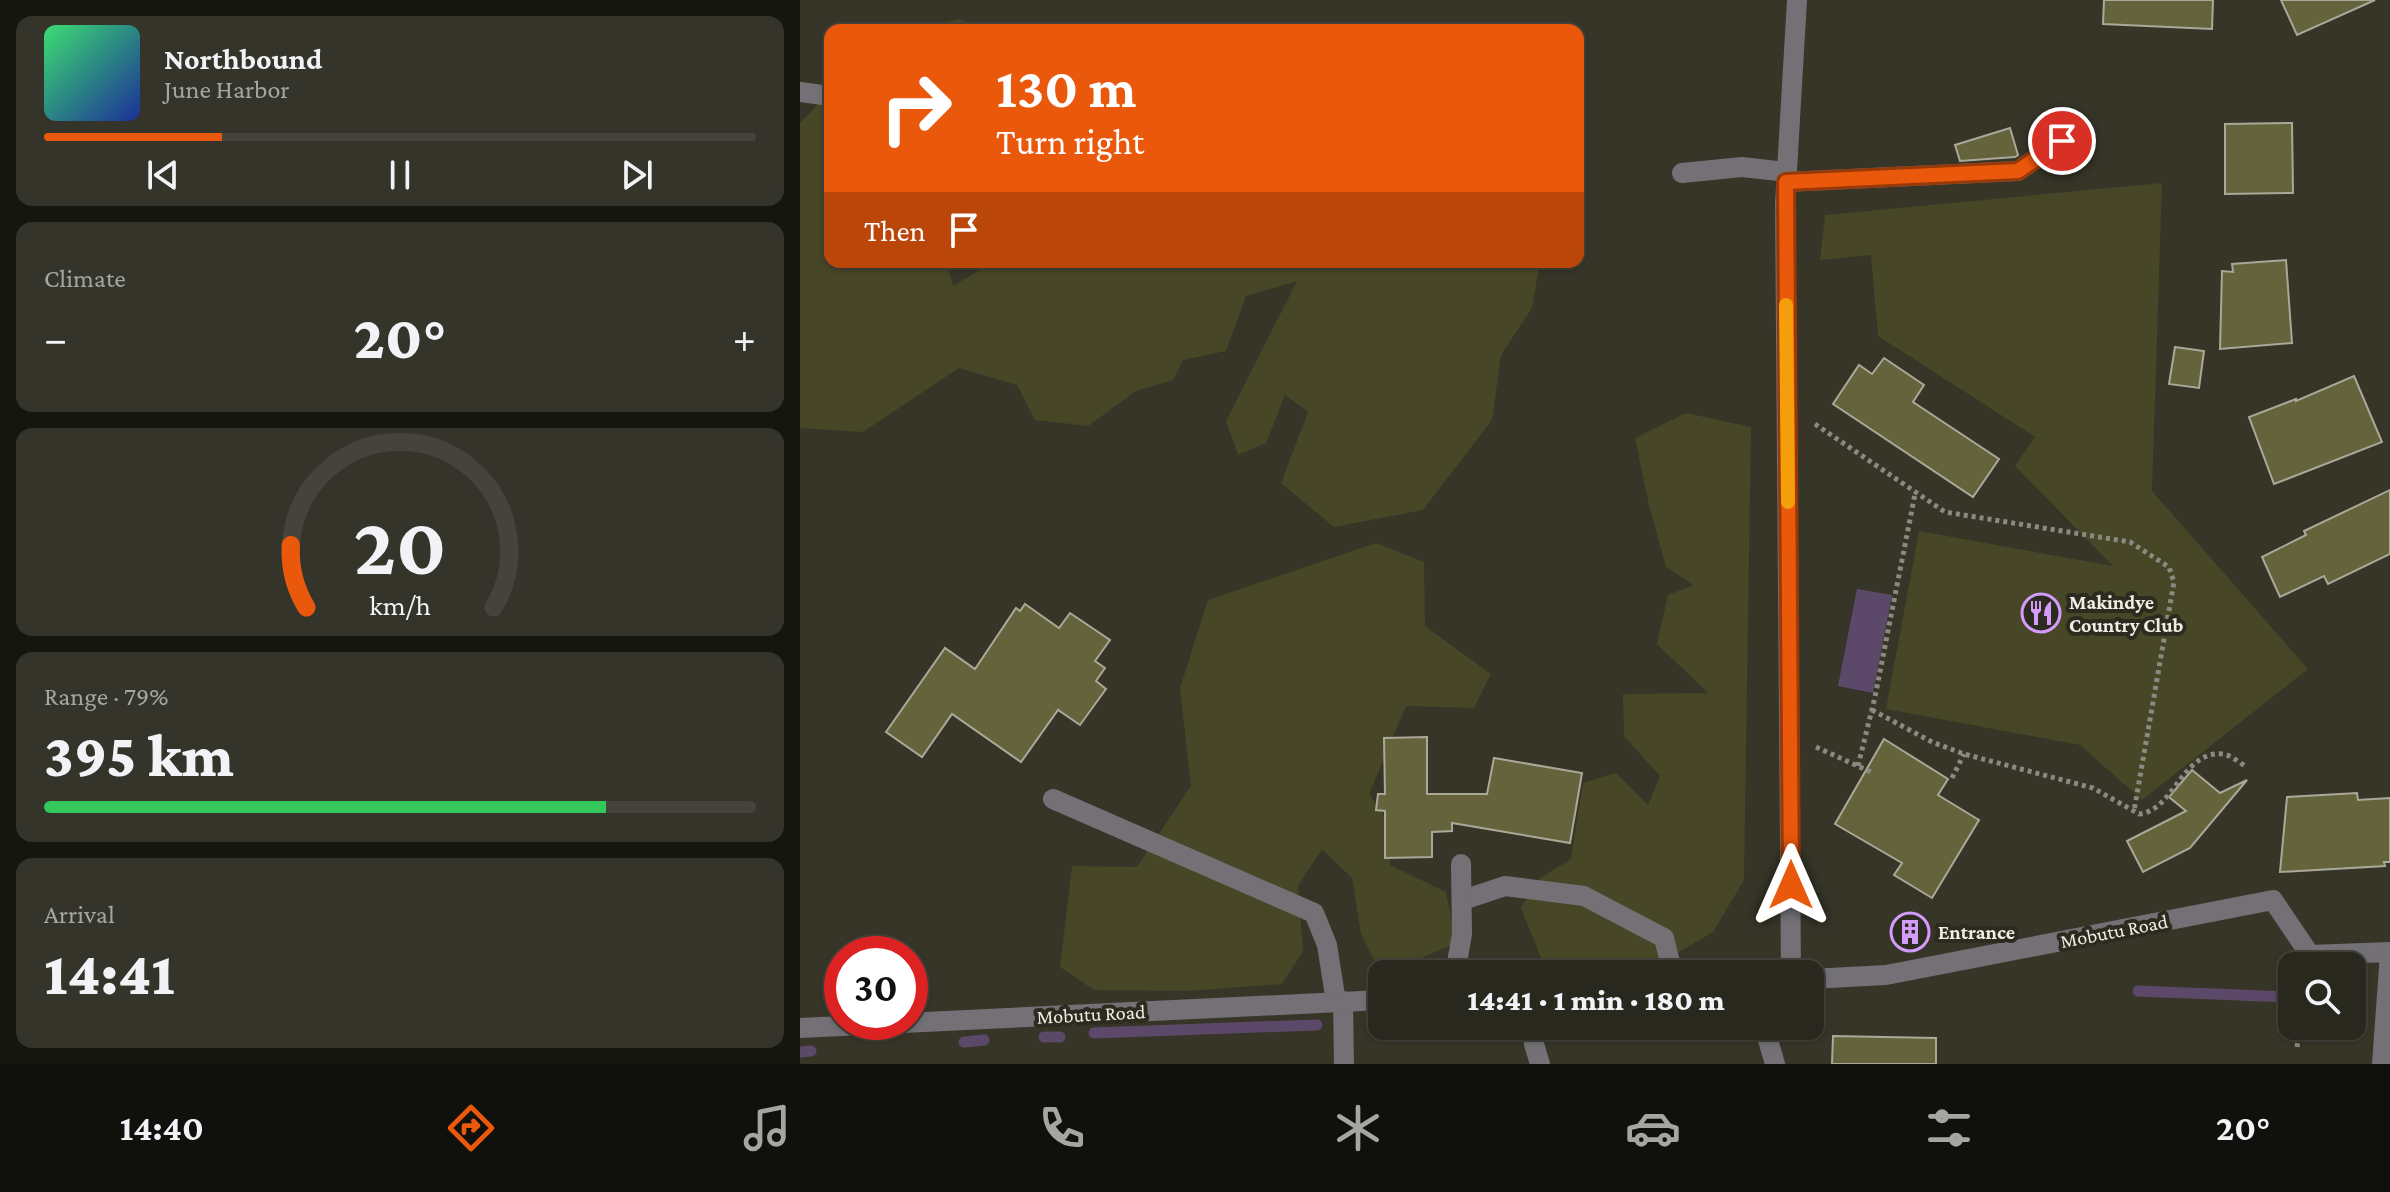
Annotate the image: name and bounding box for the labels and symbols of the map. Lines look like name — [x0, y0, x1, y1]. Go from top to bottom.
pin — [2028, 107, 2096, 175]
place label: Makindye Country Club — [2069, 591, 2184, 636]
restaurant icon: Makindye Country Club — [2020, 592, 2062, 634]
position arrow — [1749, 843, 1833, 927]
street label: Mobutu Road — [2058, 910, 2170, 952]
building icon: Entrance — [1889, 911, 1931, 953]
place label: Entrance — [1938, 921, 2015, 943]
speed limit sign: 30 — [824, 936, 928, 1040]
street label: Mobutu Road — [1036, 1000, 1146, 1028]

